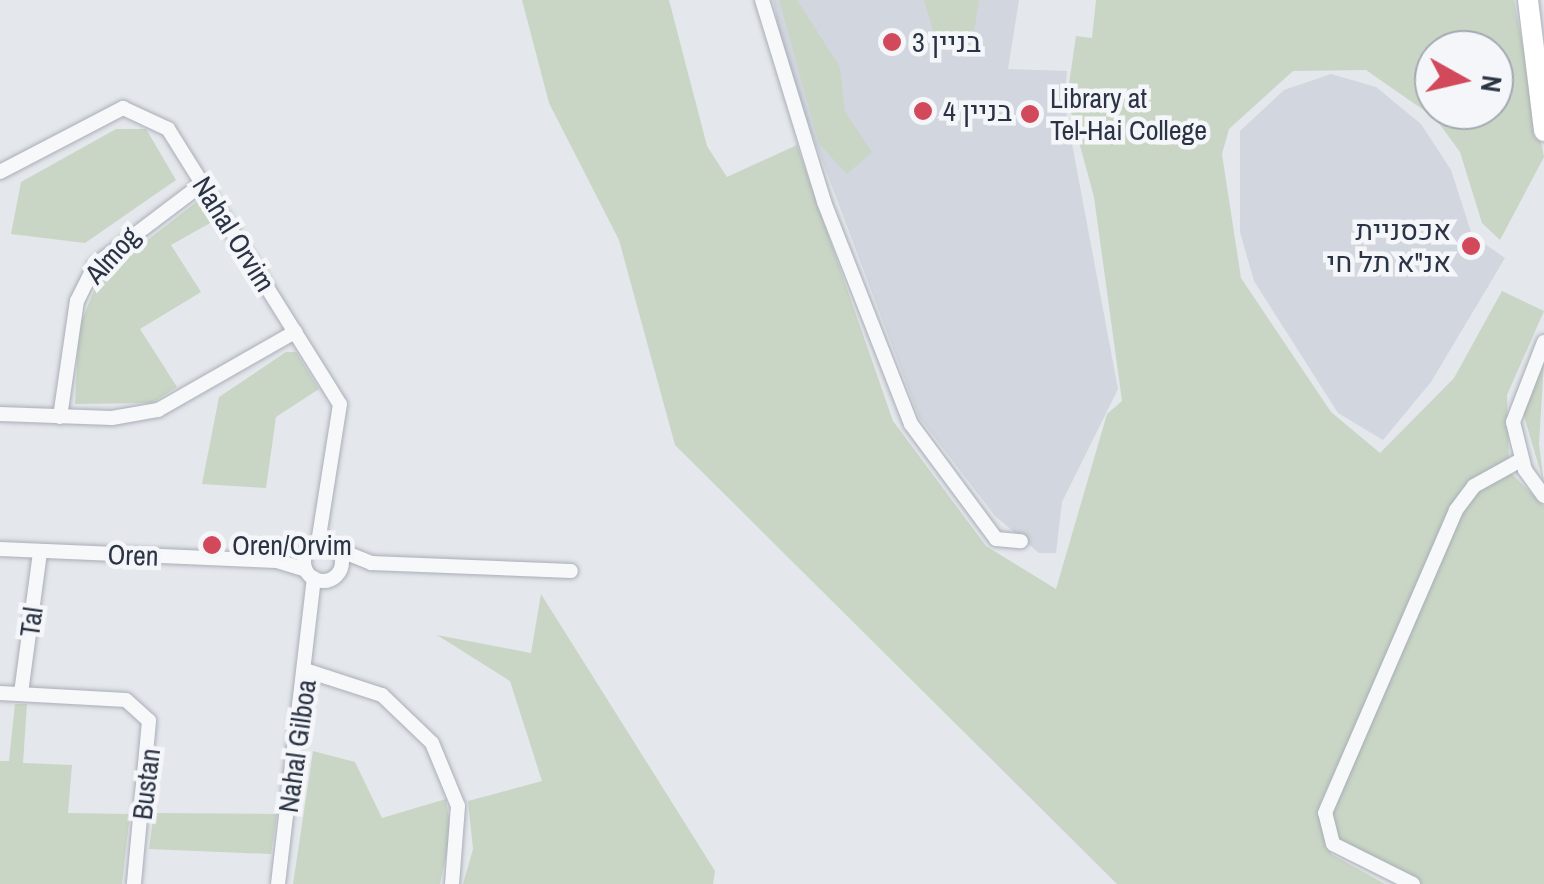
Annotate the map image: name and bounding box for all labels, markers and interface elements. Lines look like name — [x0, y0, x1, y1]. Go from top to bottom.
place label: בניין 3 — [912, 25, 981, 59]
north arrow — [1414, 30, 1514, 130]
marker: בניין 3 — [881, 31, 903, 53]
text: N — [1472, 73, 1512, 95]
place label: Library at Tel-Hai College — [1050, 81, 1207, 147]
place label: בניין 4 — [943, 94, 1012, 128]
marker: בניין 4 — [912, 100, 934, 122]
marker: Library at Tel-Hai College — [1019, 103, 1041, 125]
street label: Nahal Orvim — [186, 170, 282, 298]
place label: אכסניית אנ"א תל חי — [1327, 213, 1451, 279]
street label: Almog — [78, 220, 146, 290]
marker: אכסניית אנ"א תל חי — [1460, 235, 1482, 257]
place label: Oren/Orvim — [232, 528, 352, 562]
marker: Oren/Orvim — [201, 534, 223, 556]
street label: Oren — [107, 537, 159, 573]
street label: Tal — [12, 605, 50, 639]
street label: Nahal Gilboa — [271, 677, 323, 815]
street label: Bustan — [125, 746, 167, 822]

